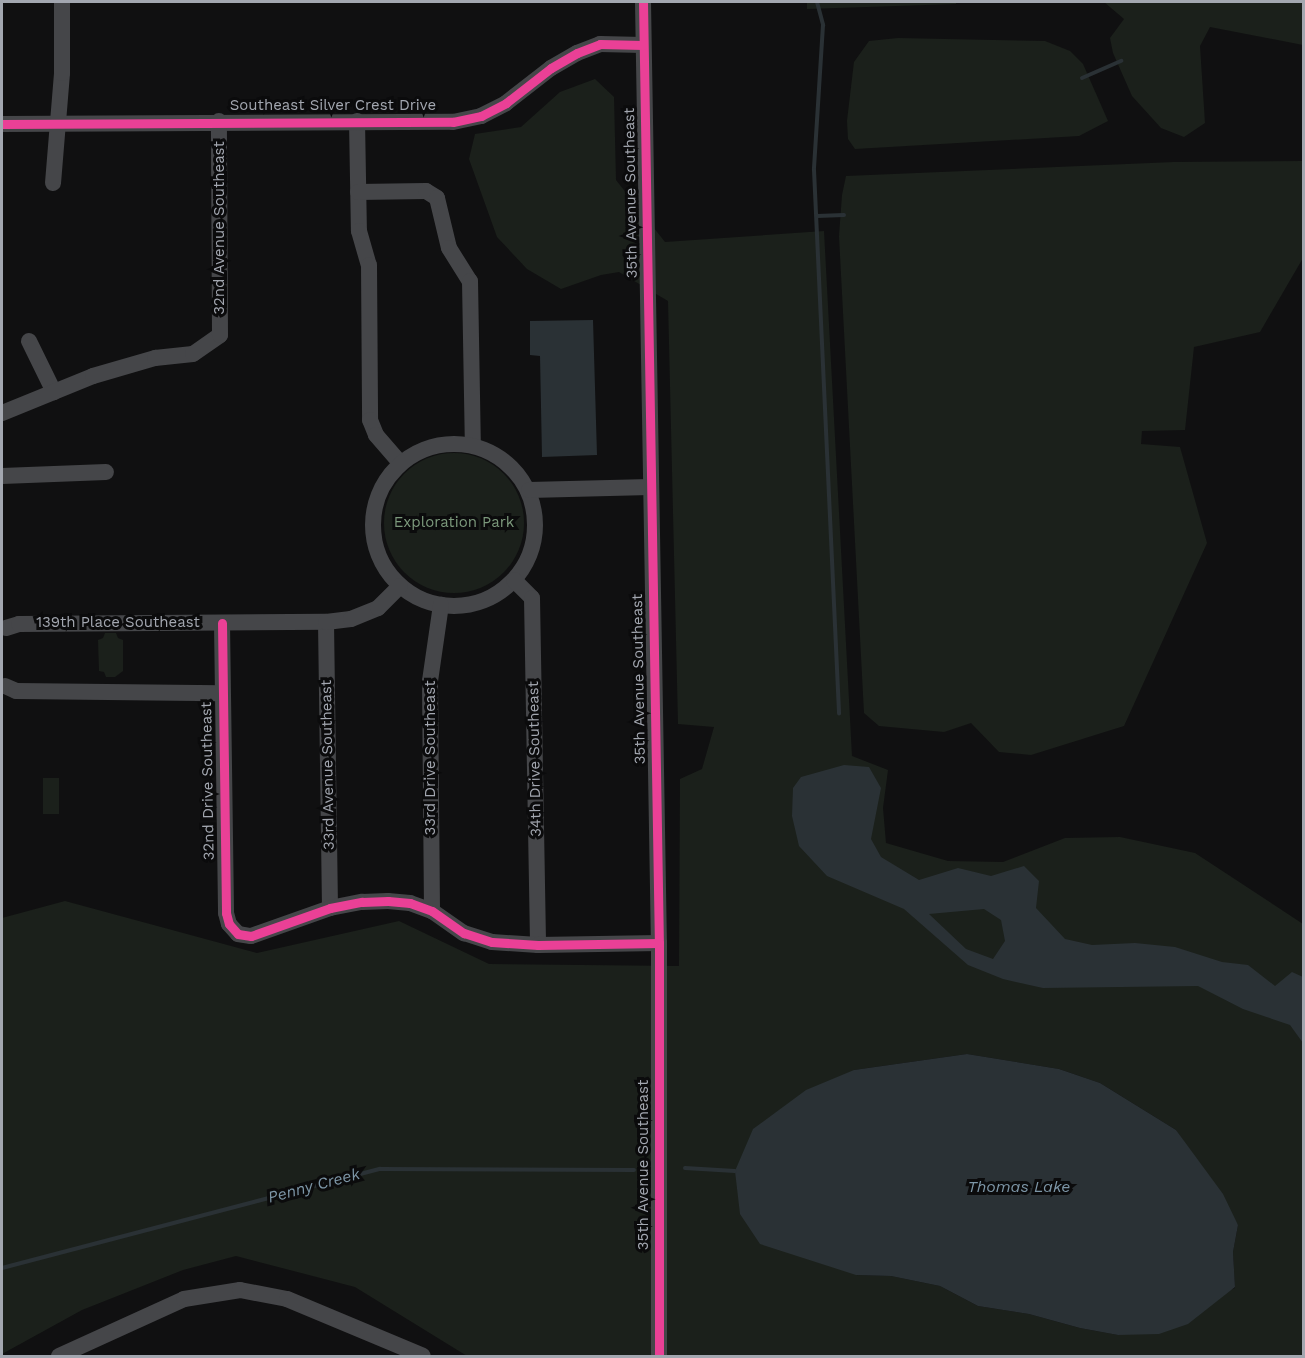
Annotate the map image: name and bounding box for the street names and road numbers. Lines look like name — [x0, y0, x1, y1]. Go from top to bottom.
street label: Southeast Silver Crest Drive — [230, 97, 436, 115]
street label: 35th Avenue Southeast — [621, 107, 641, 279]
street label: 32nd Avenue Southeast — [211, 141, 229, 315]
street label: 35th Avenue Southeast — [629, 593, 649, 765]
street label: 139th Place Southeast — [36, 614, 200, 632]
street label: 33rd Avenue Southeast — [318, 679, 338, 851]
street label: 33rd Drive Southeast — [422, 680, 440, 836]
street label: 34th Drive Southeast — [525, 681, 545, 837]
street label: 32nd Drive Southeast — [198, 702, 218, 860]
street label: 35th Avenue Southeast — [635, 1079, 653, 1251]

